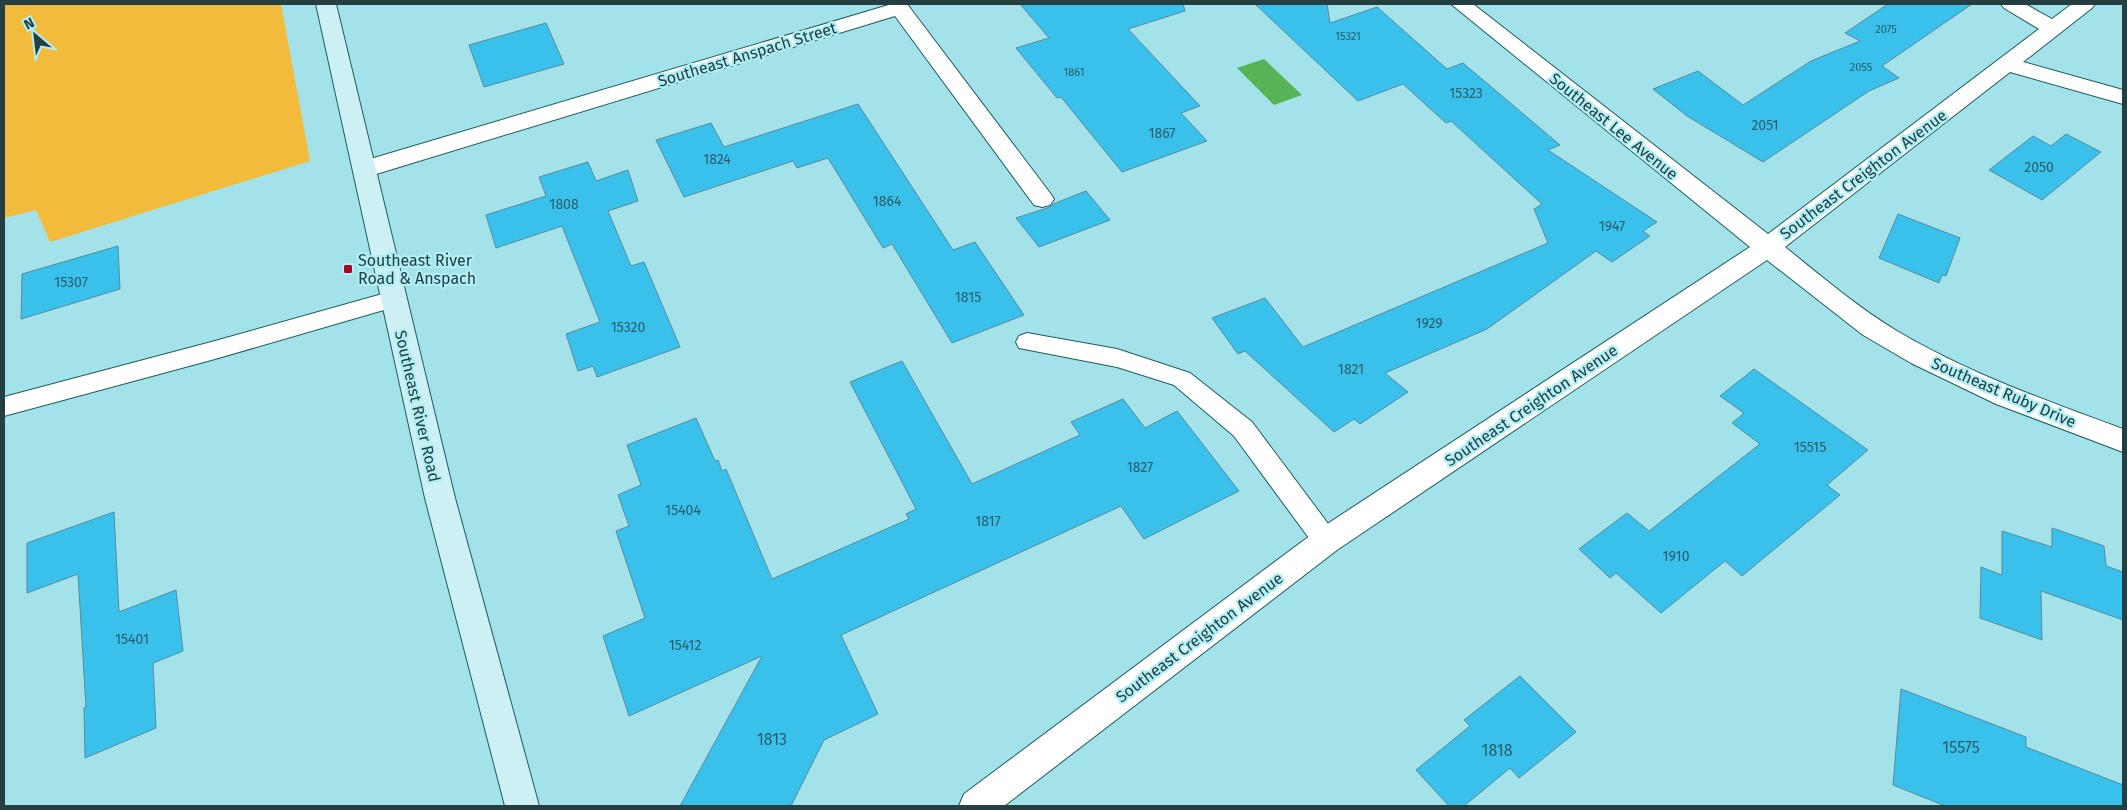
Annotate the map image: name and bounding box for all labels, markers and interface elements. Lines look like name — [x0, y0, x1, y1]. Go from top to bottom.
north arrow — [10, 10, 60, 60]
text: N — [21, 14, 37, 34]
street label: Southeast Anspach Street — [655, 18, 839, 91]
house number: 2075 — [1875, 23, 1897, 36]
house number: 15321 — [1335, 30, 1361, 43]
house number: 2055 — [1850, 61, 1873, 74]
house number: 1861 — [1064, 66, 1084, 79]
street label: Southeast Lee Avenue — [1546, 69, 1682, 184]
house number: 15323 — [1449, 85, 1483, 102]
street label: Southeast Creighton Avenue — [1776, 105, 1951, 243]
house number: 2051 — [1751, 117, 1779, 134]
house number: 1867 — [1148, 125, 1176, 142]
house number: 1824 — [703, 151, 731, 168]
house number: 2050 — [2024, 159, 2054, 176]
house number: 1864 — [873, 193, 902, 210]
house number: 1808 — [549, 196, 579, 213]
house number: 1947 — [1599, 218, 1625, 235]
place label: Southeast River Road & Anspach — [358, 251, 476, 288]
marker: Southeast River Road & Anspach — [342, 263, 354, 275]
house number: 15307 — [54, 274, 88, 291]
house number: 1815 — [955, 289, 981, 306]
house number: 1929 — [1415, 315, 1443, 332]
house number: 15320 — [611, 319, 645, 336]
street label: Southeast River Road — [391, 328, 444, 484]
street label: Southeast Creighton Avenue — [1441, 340, 1621, 470]
street label: Southeast Ruby Drive — [1929, 353, 2079, 432]
house number: 1821 — [1338, 361, 1364, 378]
house number: 15515 — [1794, 439, 1826, 456]
house number: 1827 — [1127, 459, 1153, 476]
house number: 15404 — [665, 502, 701, 519]
house number: 1817 — [975, 513, 1001, 530]
house number: 1910 — [1662, 548, 1690, 565]
street label: Southeast Creighton Avenue — [1112, 568, 1287, 706]
house number: 15401 — [115, 631, 149, 648]
house number: 15412 — [669, 637, 701, 654]
house number: 1813 — [757, 730, 787, 749]
house number: 15575 — [1942, 738, 1980, 757]
house number: 1818 — [1481, 741, 1513, 760]

